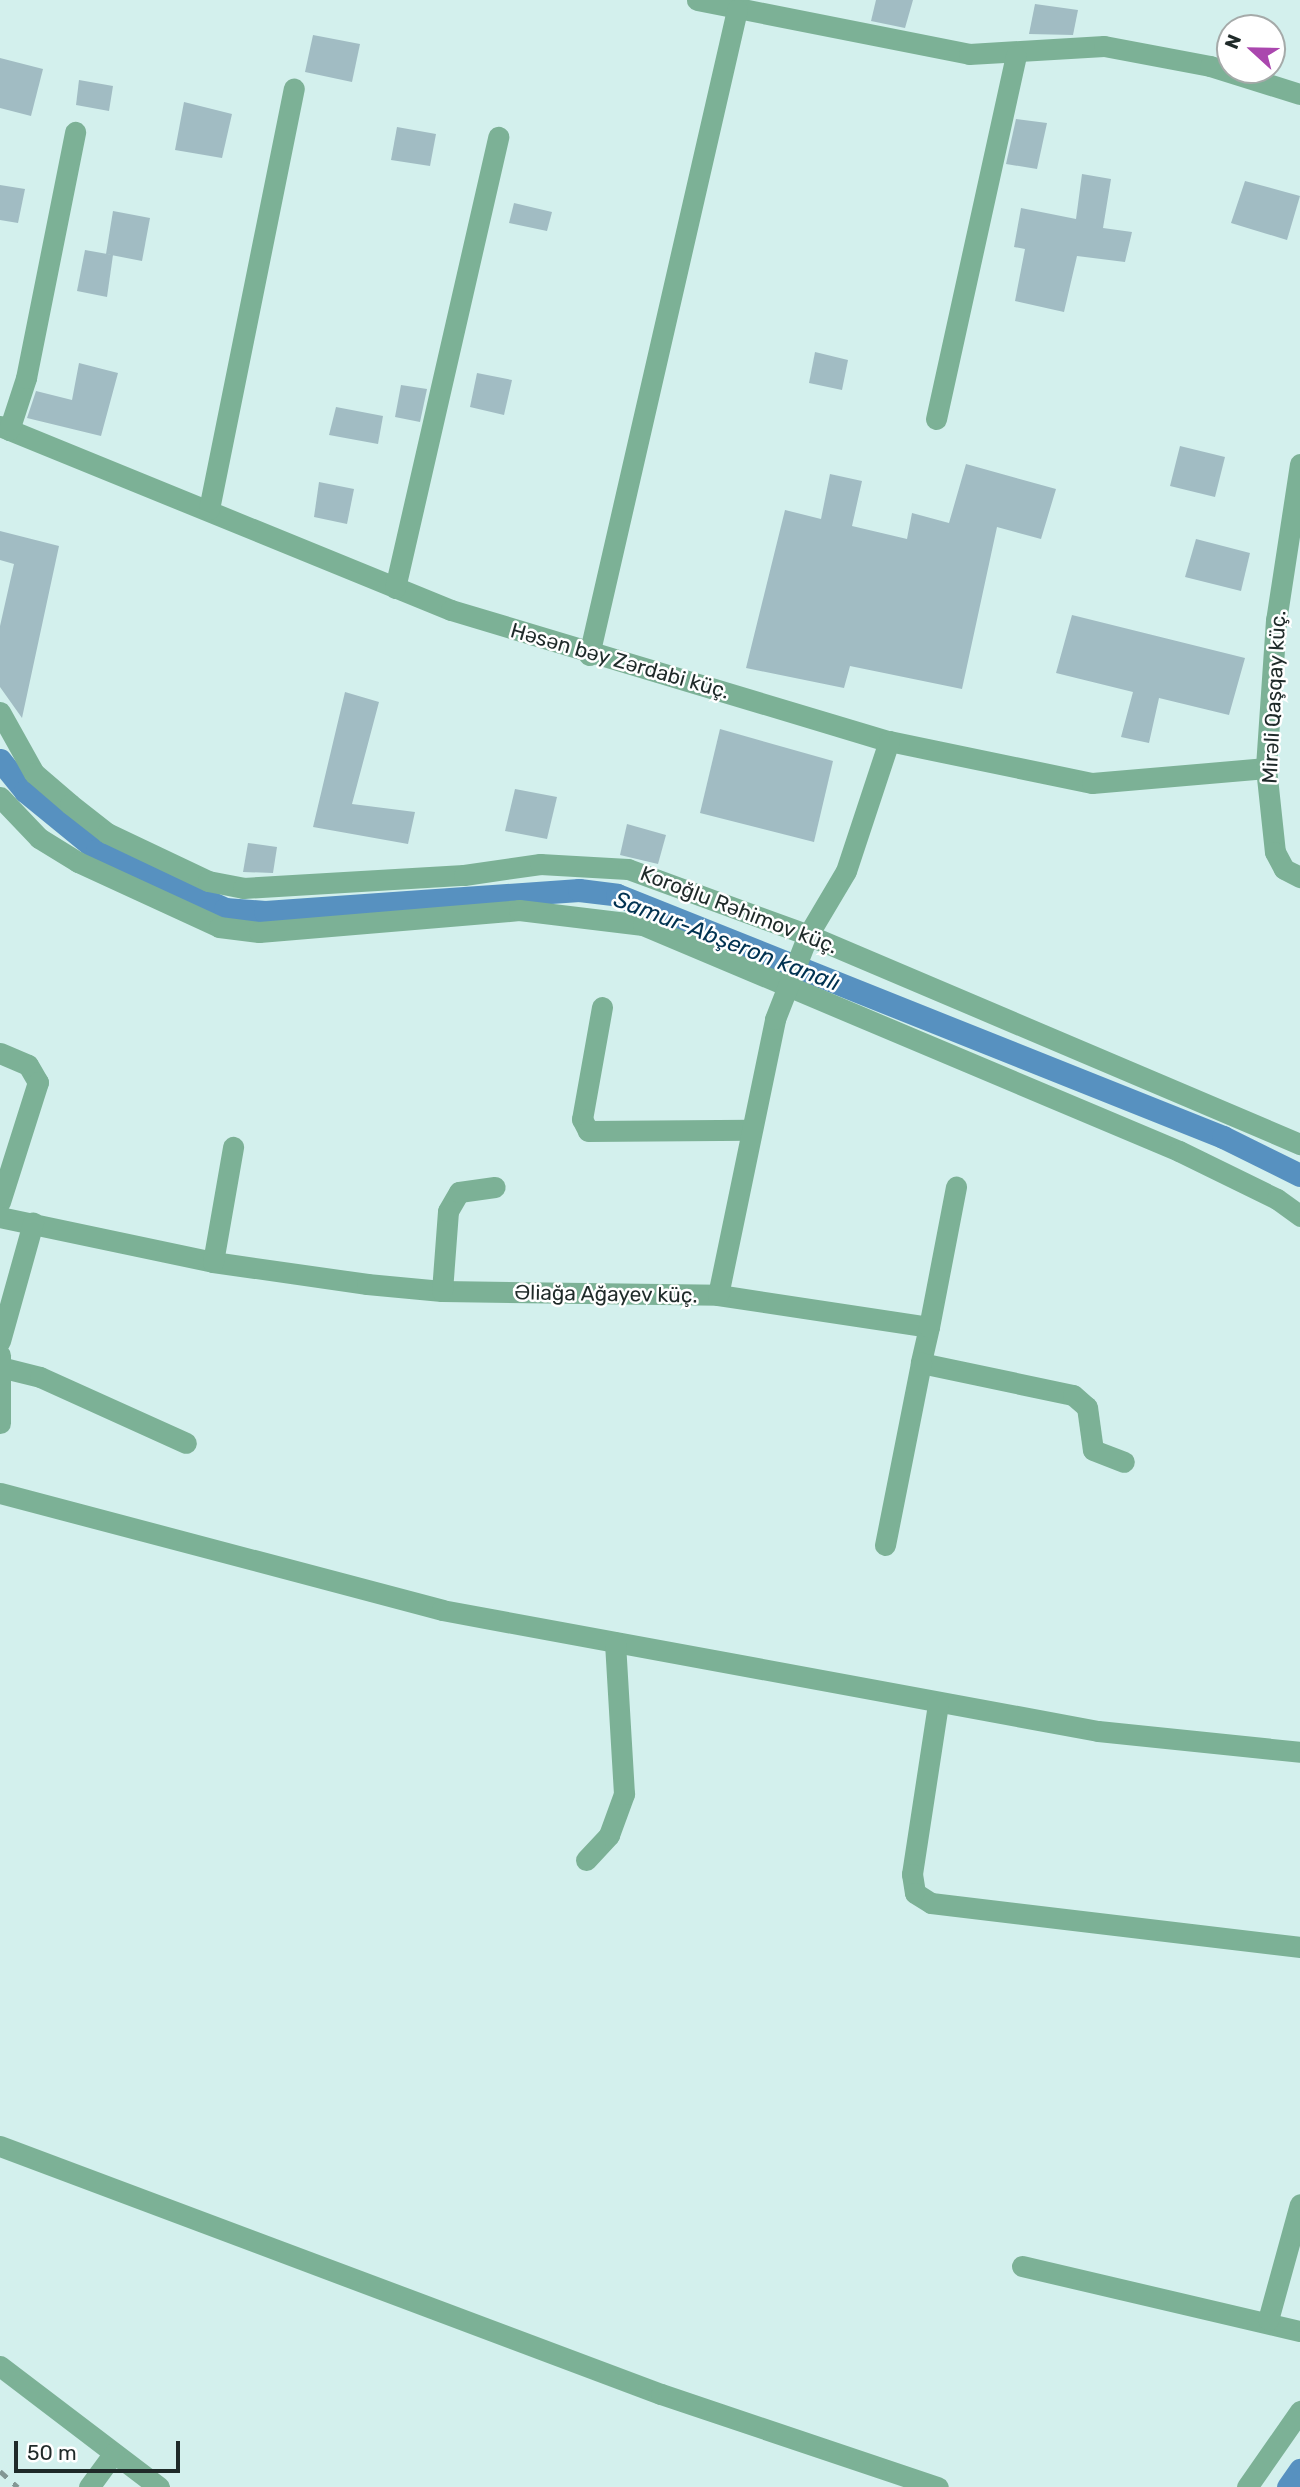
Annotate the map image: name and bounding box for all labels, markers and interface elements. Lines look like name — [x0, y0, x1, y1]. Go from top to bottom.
north arrow — [1216, 14, 1286, 84]
text: N — [1220, 31, 1246, 52]
street label: Mirəli Qaşqay küç. — [1257, 609, 1291, 785]
street label: Həsən bəy Zərdabi küç. — [507, 618, 733, 704]
street label: Koroğlu Rəhimov küç. — [636, 861, 842, 959]
water label: Samur-Abşeron kanalı — [610, 885, 844, 997]
street label: Əliağa Ağayev küç. — [514, 1280, 698, 1308]
scale bar — [18, 2428, 184, 2472]
text: 50 m — [27, 2440, 77, 2465]

